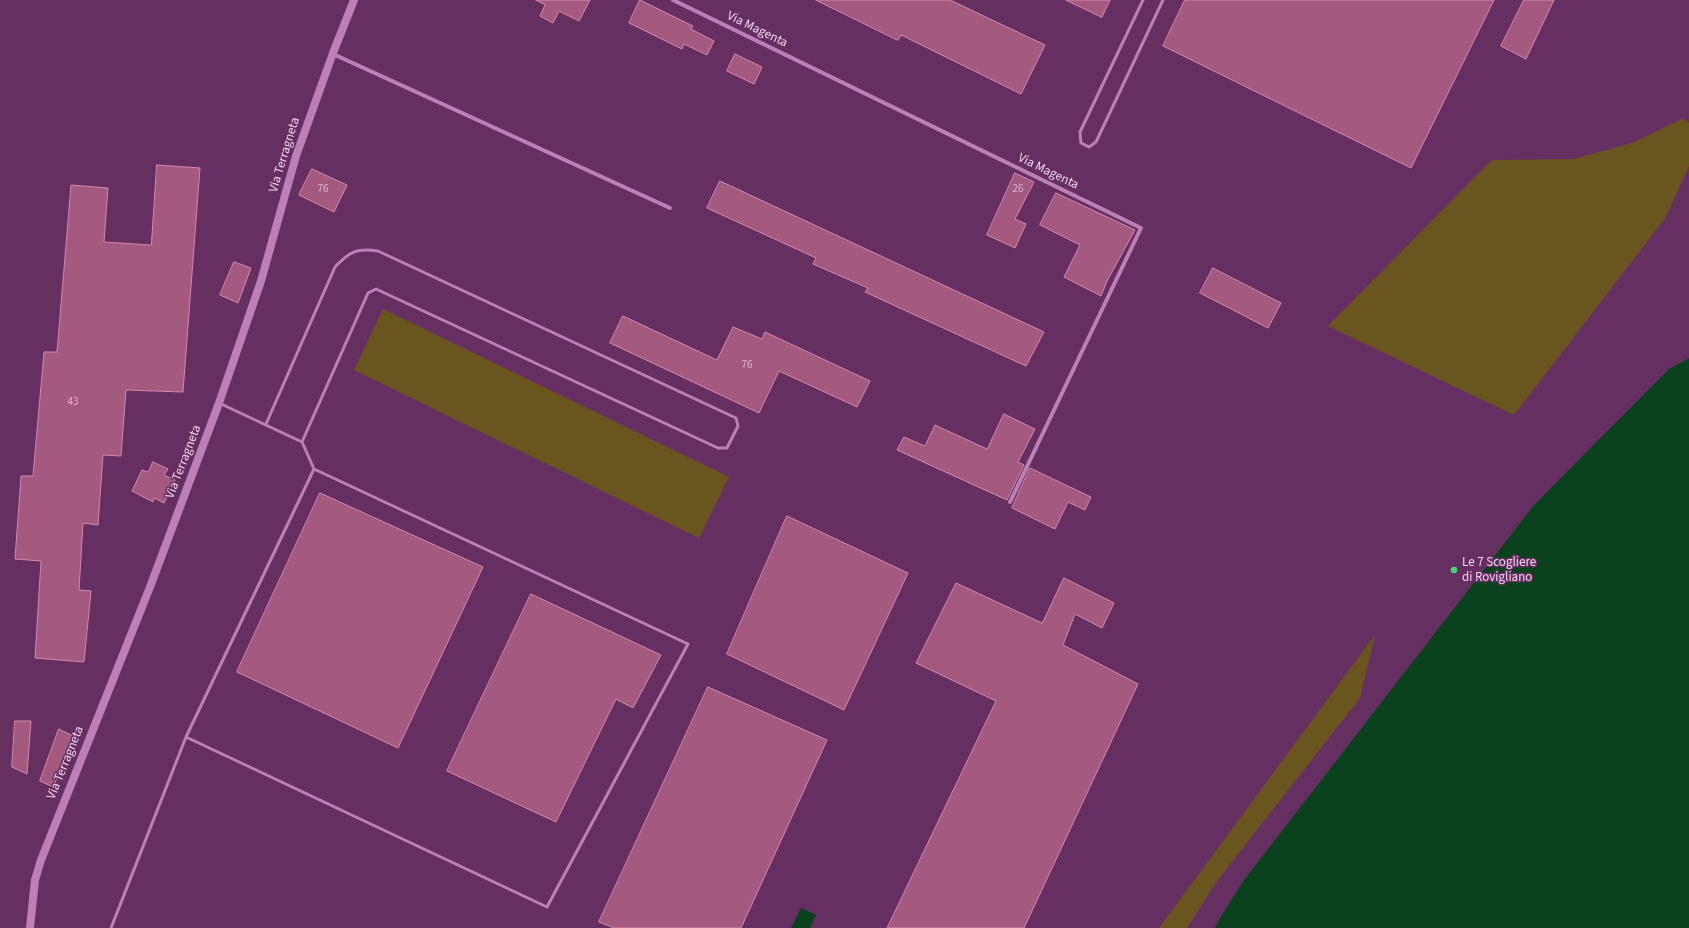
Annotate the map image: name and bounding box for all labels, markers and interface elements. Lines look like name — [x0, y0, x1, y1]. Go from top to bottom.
street label: Via Magenta — [724, 9, 790, 51]
street label: Via Terragneta — [266, 116, 304, 194]
street label: Via Magenta — [1015, 151, 1081, 193]
house number: 76 — [318, 183, 328, 197]
house number: 26 — [1013, 183, 1023, 197]
house number: 76 — [742, 359, 752, 373]
house number: 43 — [68, 396, 78, 410]
street label: Via Terragneta — [163, 423, 205, 501]
place label: Le 7 Scogliere di Rovigliano — [1462, 555, 1536, 586]
marker: Le 7 Scogliere di Rovigliano — [1449, 565, 1459, 575]
street label: Via Terragneta — [44, 724, 88, 802]

